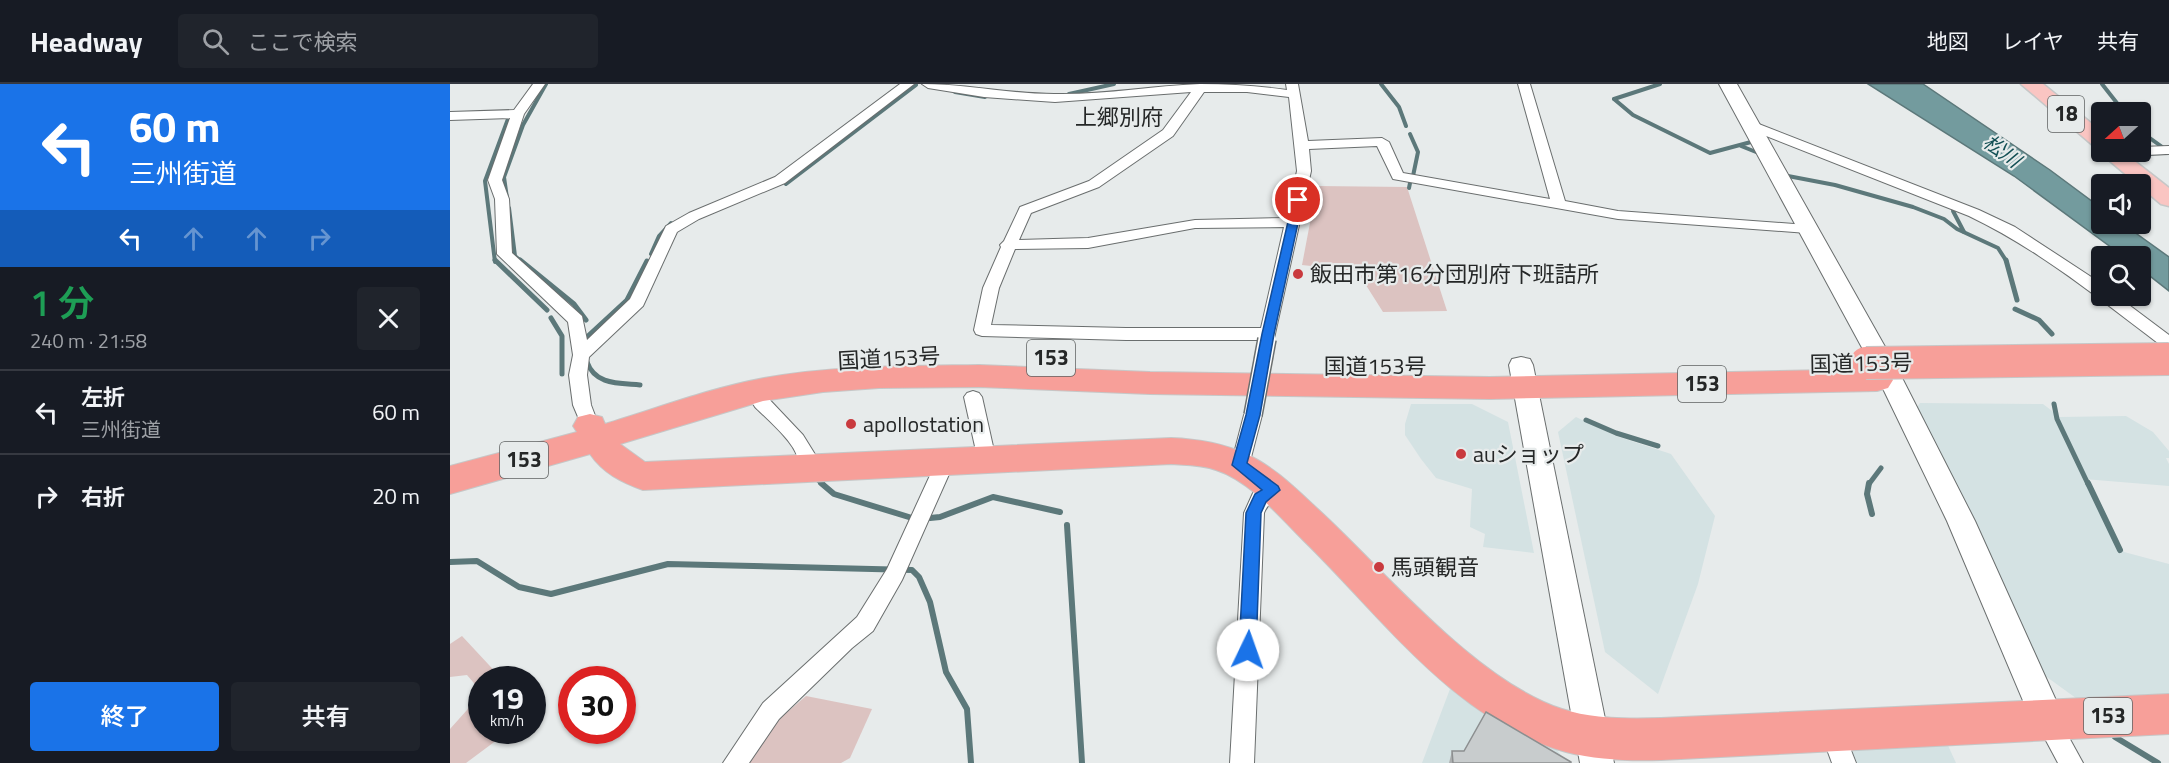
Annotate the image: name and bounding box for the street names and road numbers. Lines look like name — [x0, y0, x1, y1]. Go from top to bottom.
road number: 18 — [2048, 96, 2084, 132]
street label: 国道153号 — [837, 338, 941, 378]
road number: 153 — [1027, 340, 1075, 376]
street label: 国道153号 — [1809, 345, 1913, 381]
street label: 国道153号 — [1324, 349, 1426, 383]
road number: 153 — [1678, 366, 1726, 402]
road number: 153 — [500, 442, 548, 478]
road number: 153 — [2084, 698, 2132, 734]

